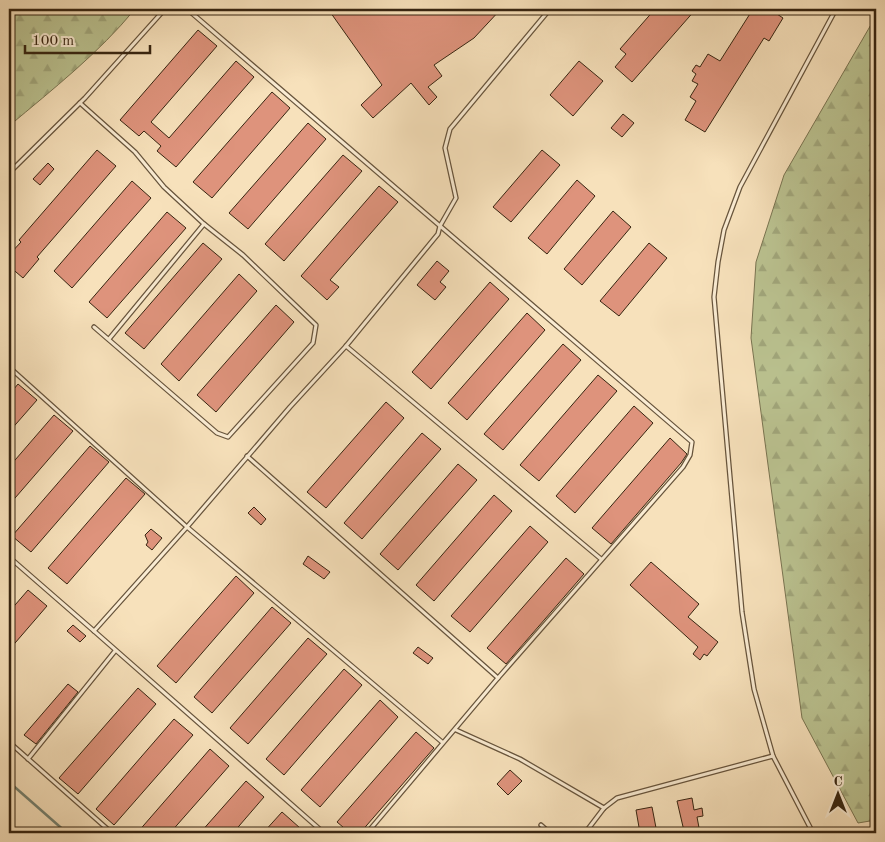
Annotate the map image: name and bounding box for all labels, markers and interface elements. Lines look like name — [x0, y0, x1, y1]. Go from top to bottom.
scale bar — [25, 22, 150, 54]
text: 100 m — [32, 34, 74, 49]
north arrow — [812, 770, 862, 820]
text: С — [833, 775, 843, 789]

